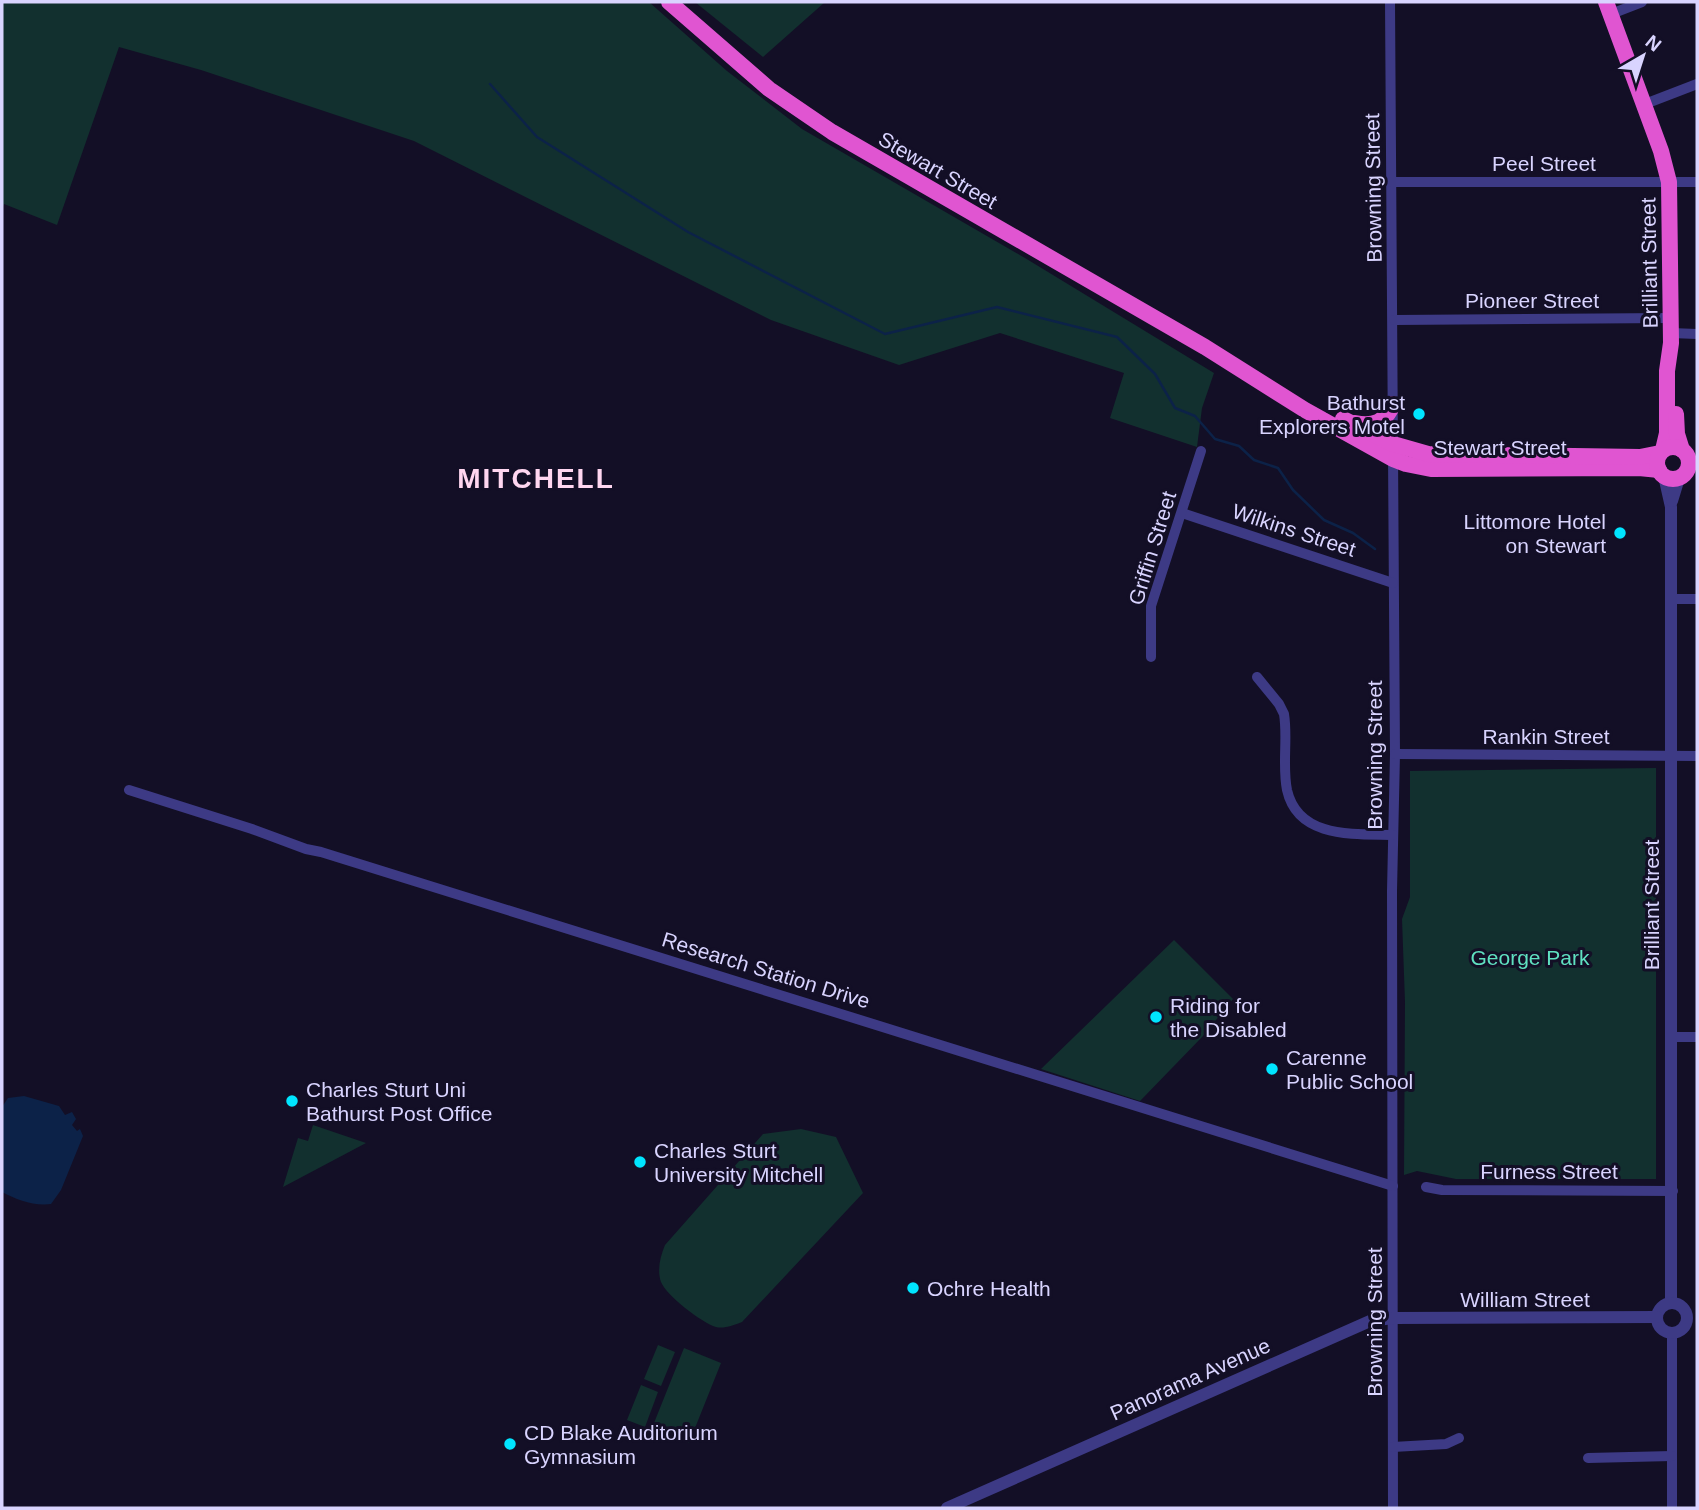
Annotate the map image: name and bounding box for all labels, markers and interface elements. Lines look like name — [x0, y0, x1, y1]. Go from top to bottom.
north arrow — [1608, 21, 1678, 91]
text: N — [1641, 31, 1665, 56]
street label: Browning Street — [1360, 113, 1386, 263]
street label: Stewart Street — [875, 127, 1002, 213]
street label: Peel Street — [1492, 152, 1596, 175]
street label: Brilliant Street — [1636, 197, 1662, 329]
street label: Pioneer Street — [1465, 289, 1599, 312]
place label: Bathurst Explorers Motel — [1259, 391, 1405, 438]
marker: Bathurst Explorers Motel — [1411, 406, 1427, 422]
street label: Stewart Street — [1433, 436, 1567, 459]
district label: MITCHELL — [457, 463, 615, 494]
street label: Griffin Street — [1124, 488, 1180, 608]
street label: Wilkins Street — [1229, 499, 1359, 561]
place label: Littomore Hotel on Stewart — [1464, 510, 1606, 557]
marker: Littomore Hotel on Stewart — [1612, 525, 1628, 541]
street label: Browning Street — [1363, 680, 1386, 830]
street label: Rankin Street — [1482, 725, 1610, 748]
street label: Brilliant Street — [1640, 839, 1663, 970]
street label: Research Station Drive — [659, 927, 873, 1013]
park label: George Park — [1470, 946, 1590, 969]
place label: Riding for the Disabled — [1170, 994, 1287, 1041]
marker: Riding for the Disabled — [1148, 1009, 1164, 1025]
place label: Carenne Public School — [1286, 1046, 1413, 1093]
marker: Carenne Public School — [1264, 1061, 1280, 1077]
place label: Charles Sturt Uni Bathurst Post Office — [306, 1078, 492, 1125]
marker: Charles Sturt Uni Bathurst Post Office — [284, 1093, 300, 1109]
place label: Charles Sturt University Mitchell — [654, 1139, 823, 1186]
marker: Charles Sturt University Mitchell — [632, 1154, 648, 1170]
street label: Furness Street — [1480, 1160, 1618, 1183]
street label: Browning Street — [1363, 1247, 1386, 1397]
place label: Ochre Health — [927, 1277, 1051, 1300]
marker: Ochre Health — [905, 1280, 921, 1296]
street label: William Street — [1460, 1288, 1590, 1311]
street label: Panorama Avenue — [1107, 1333, 1273, 1425]
place label: CD Blake Auditorium Gymnasium — [524, 1421, 718, 1468]
marker: CD Blake Auditorium Gymnasium — [502, 1436, 518, 1452]

